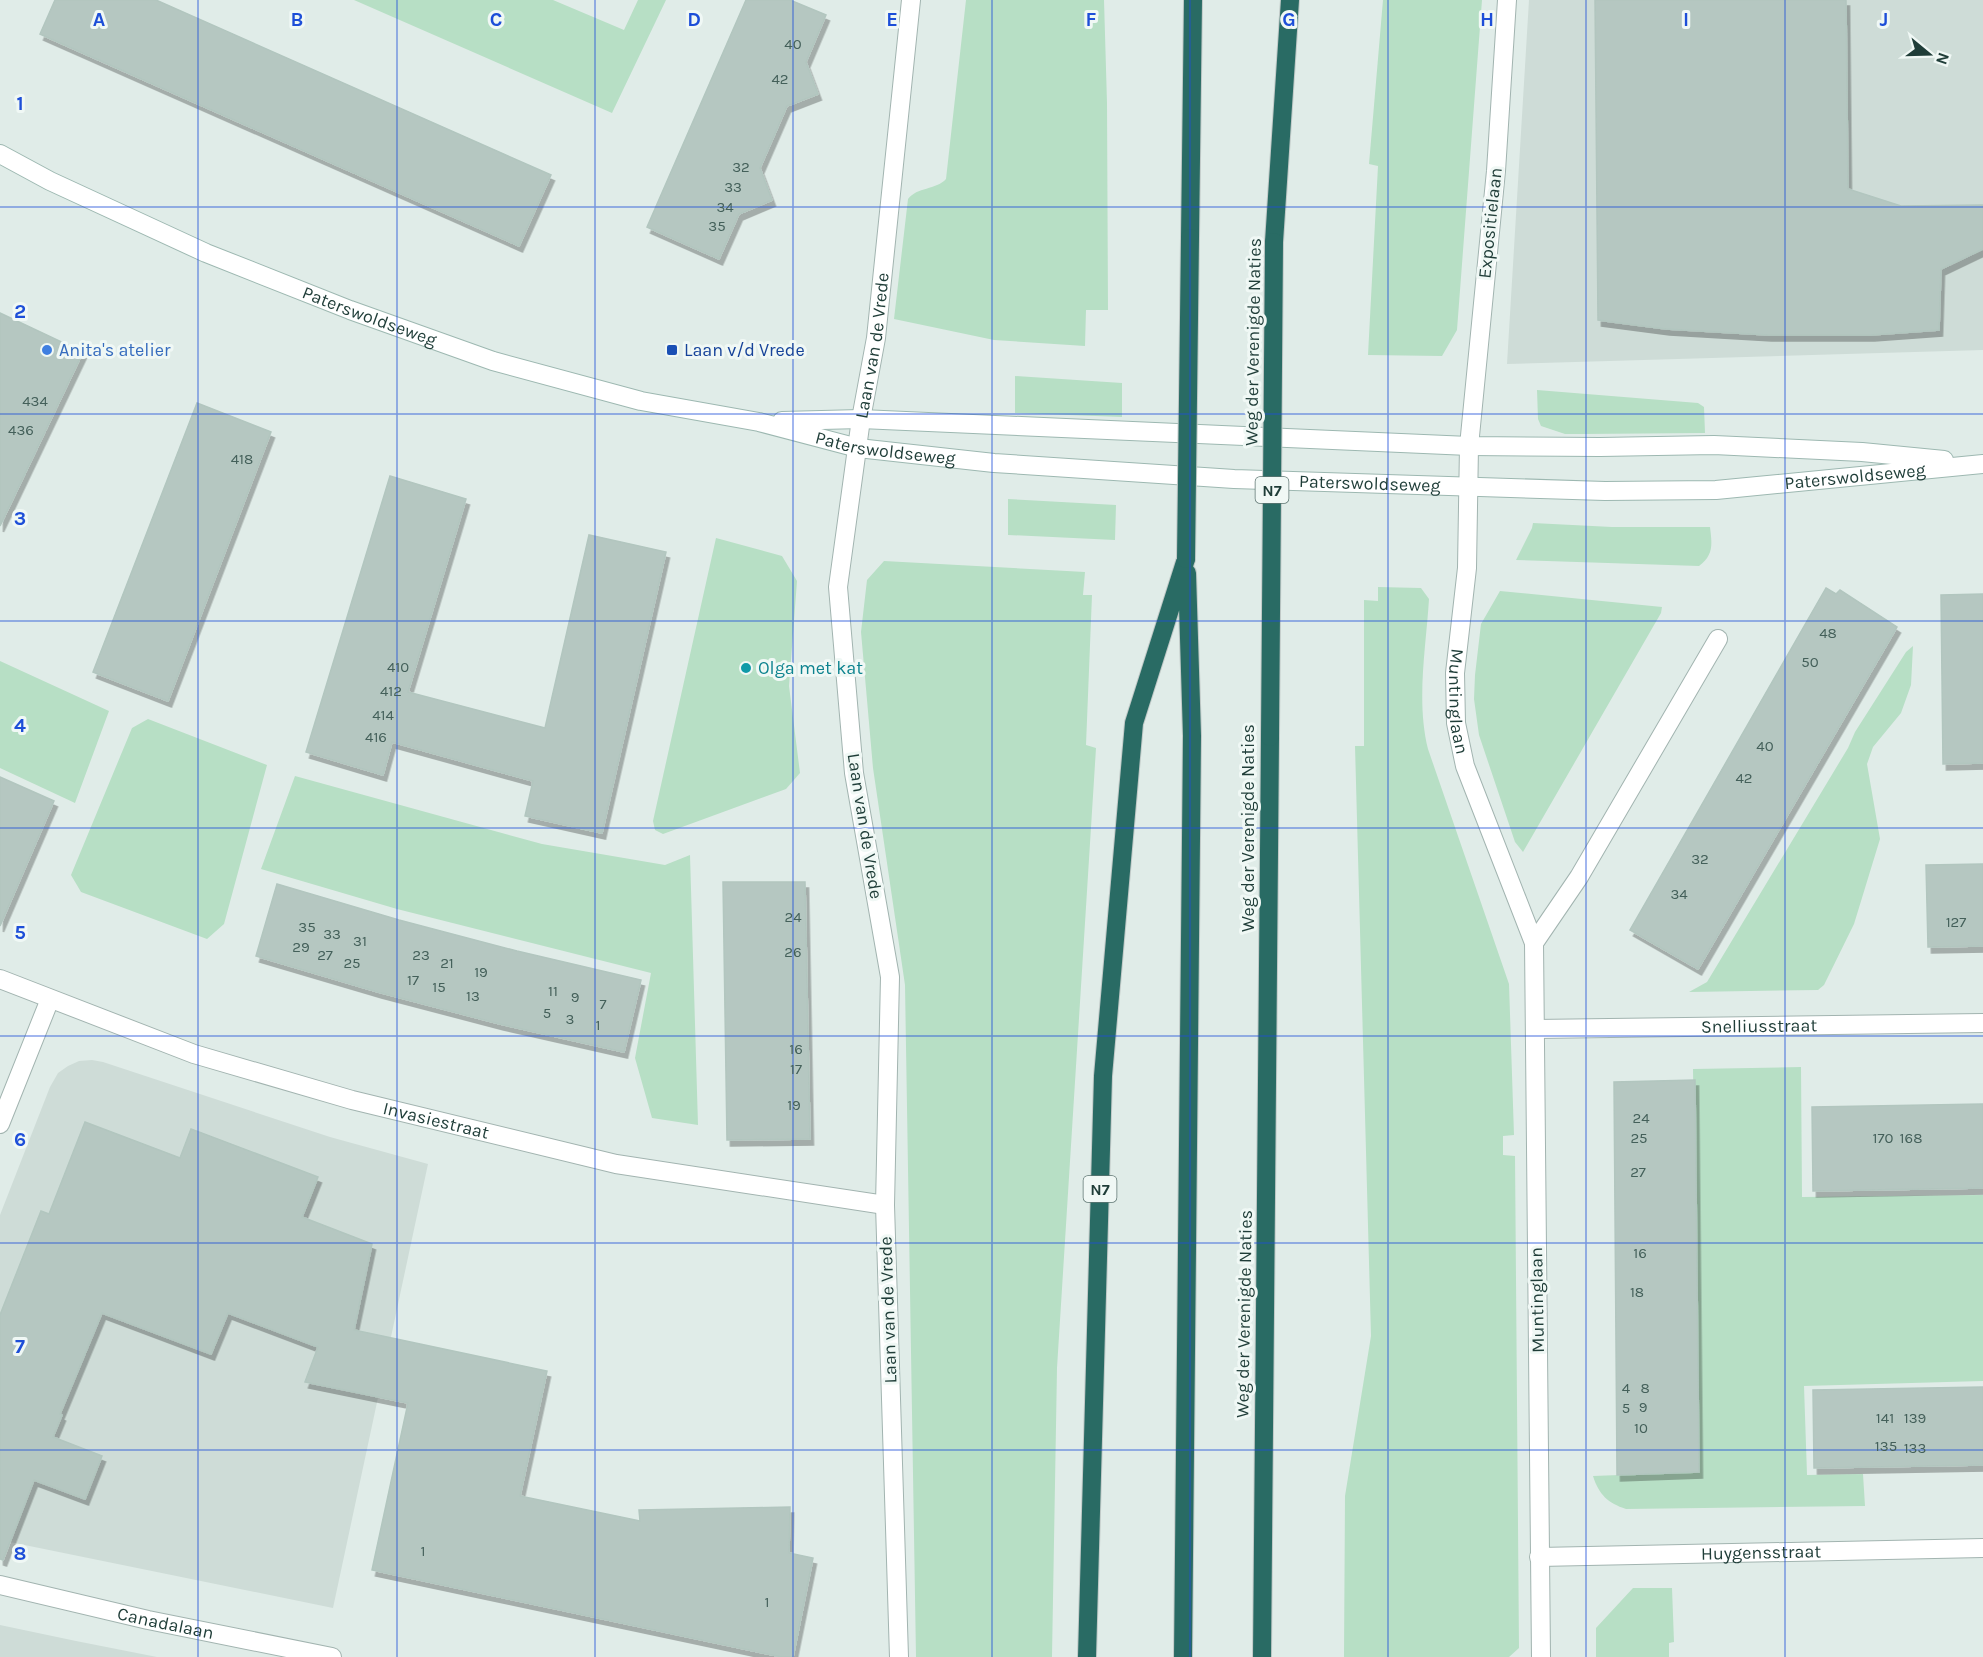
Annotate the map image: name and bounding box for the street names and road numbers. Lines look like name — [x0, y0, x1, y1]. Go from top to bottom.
street label: Expositielaan — [1473, 166, 1507, 280]
street label: Weg der Verenigde Naties — [1240, 238, 1266, 446]
street label: Laan van de Vrede — [850, 272, 894, 420]
street label: Paterswoldseweg — [299, 281, 440, 351]
street label: Paterswoldseweg — [813, 426, 957, 470]
street label: Paterswoldseweg — [1783, 459, 1927, 494]
street label: Paterswoldseweg — [1299, 470, 1441, 497]
road number: N7 — [1256, 477, 1288, 503]
street label: Muntinglaan — [1444, 648, 1473, 756]
street label: Weg der Verenigde Naties — [1237, 724, 1259, 932]
street label: Laan van de Vrede — [843, 752, 887, 900]
street label: Snelliusstraat — [1701, 1014, 1817, 1038]
street label: Invasiestraat — [381, 1097, 491, 1144]
road number: N7 — [1084, 1176, 1116, 1202]
street label: Weg der Verenigde Naties — [1231, 1210, 1257, 1418]
street label: Laan van de Vrede — [874, 1236, 902, 1384]
street label: Muntinglaan — [1525, 1247, 1549, 1353]
street label: Huygensstraat — [1701, 1540, 1822, 1565]
street label: Canadalaan — [115, 1602, 216, 1644]

